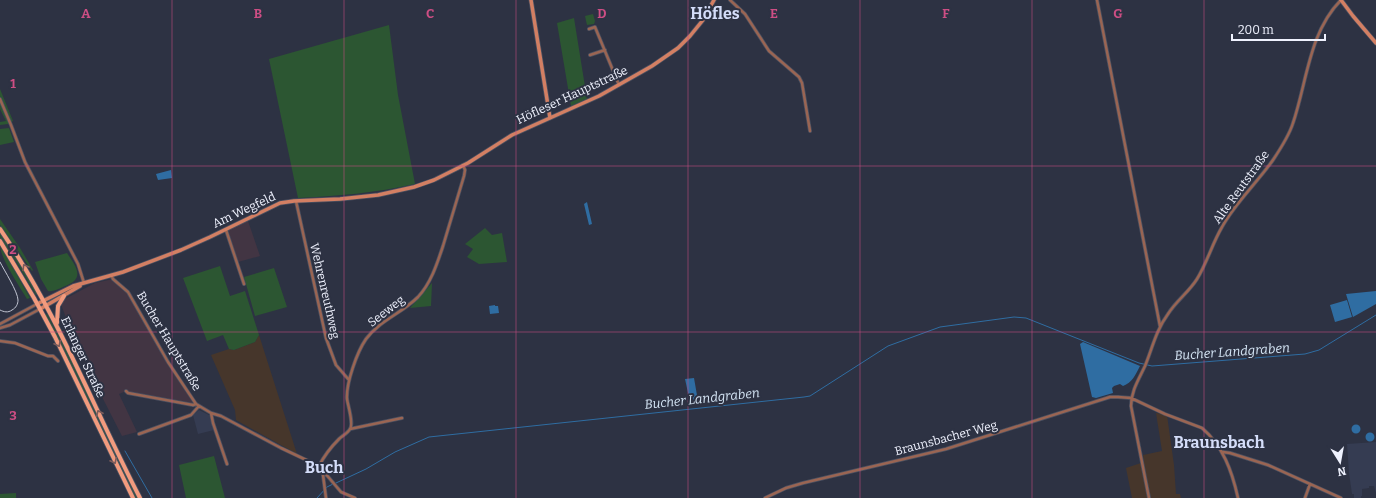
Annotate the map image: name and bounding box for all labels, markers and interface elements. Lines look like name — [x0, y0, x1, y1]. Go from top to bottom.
district label: Höfles — [690, 4, 740, 23]
text: A — [81, 6, 91, 21]
text: B — [254, 6, 262, 21]
text: C — [426, 6, 434, 21]
text: D — [597, 6, 607, 21]
text: E — [770, 6, 778, 21]
text: F — [942, 6, 950, 21]
text: G — [1113, 6, 1123, 21]
scale bar — [1232, 16, 1325, 42]
text: 200 m — [1238, 23, 1274, 37]
street label: Höfleser Hauptstraße — [514, 63, 630, 127]
text: 1 — [10, 76, 16, 91]
street label: Alte Reutstraße — [1210, 148, 1272, 226]
street label: Am Wegfeld — [210, 189, 278, 231]
text: 2 — [9, 242, 17, 257]
street label: Wehrenreuthweg — [307, 242, 343, 340]
one-way arrow — [22, 264, 30, 271]
street label: Bucher Hauptstraße — [134, 289, 204, 393]
street label: Seeweg — [365, 292, 407, 330]
street label: Erlanger Straße — [58, 314, 108, 400]
one-way arrow — [53, 340, 61, 347]
water label: Bucher Landgraben — [1174, 340, 1290, 363]
water label: Bucher Landgraben — [644, 385, 760, 412]
text: 3 — [9, 408, 17, 423]
one-way arrow — [96, 409, 104, 417]
street label: Braunsbacher Weg — [893, 417, 999, 458]
district label: Braunsbach — [1173, 433, 1265, 452]
north arrow — [1320, 442, 1360, 482]
one-way arrow — [109, 457, 117, 464]
district label: Buch — [305, 458, 343, 477]
text: N — [1336, 464, 1347, 479]

